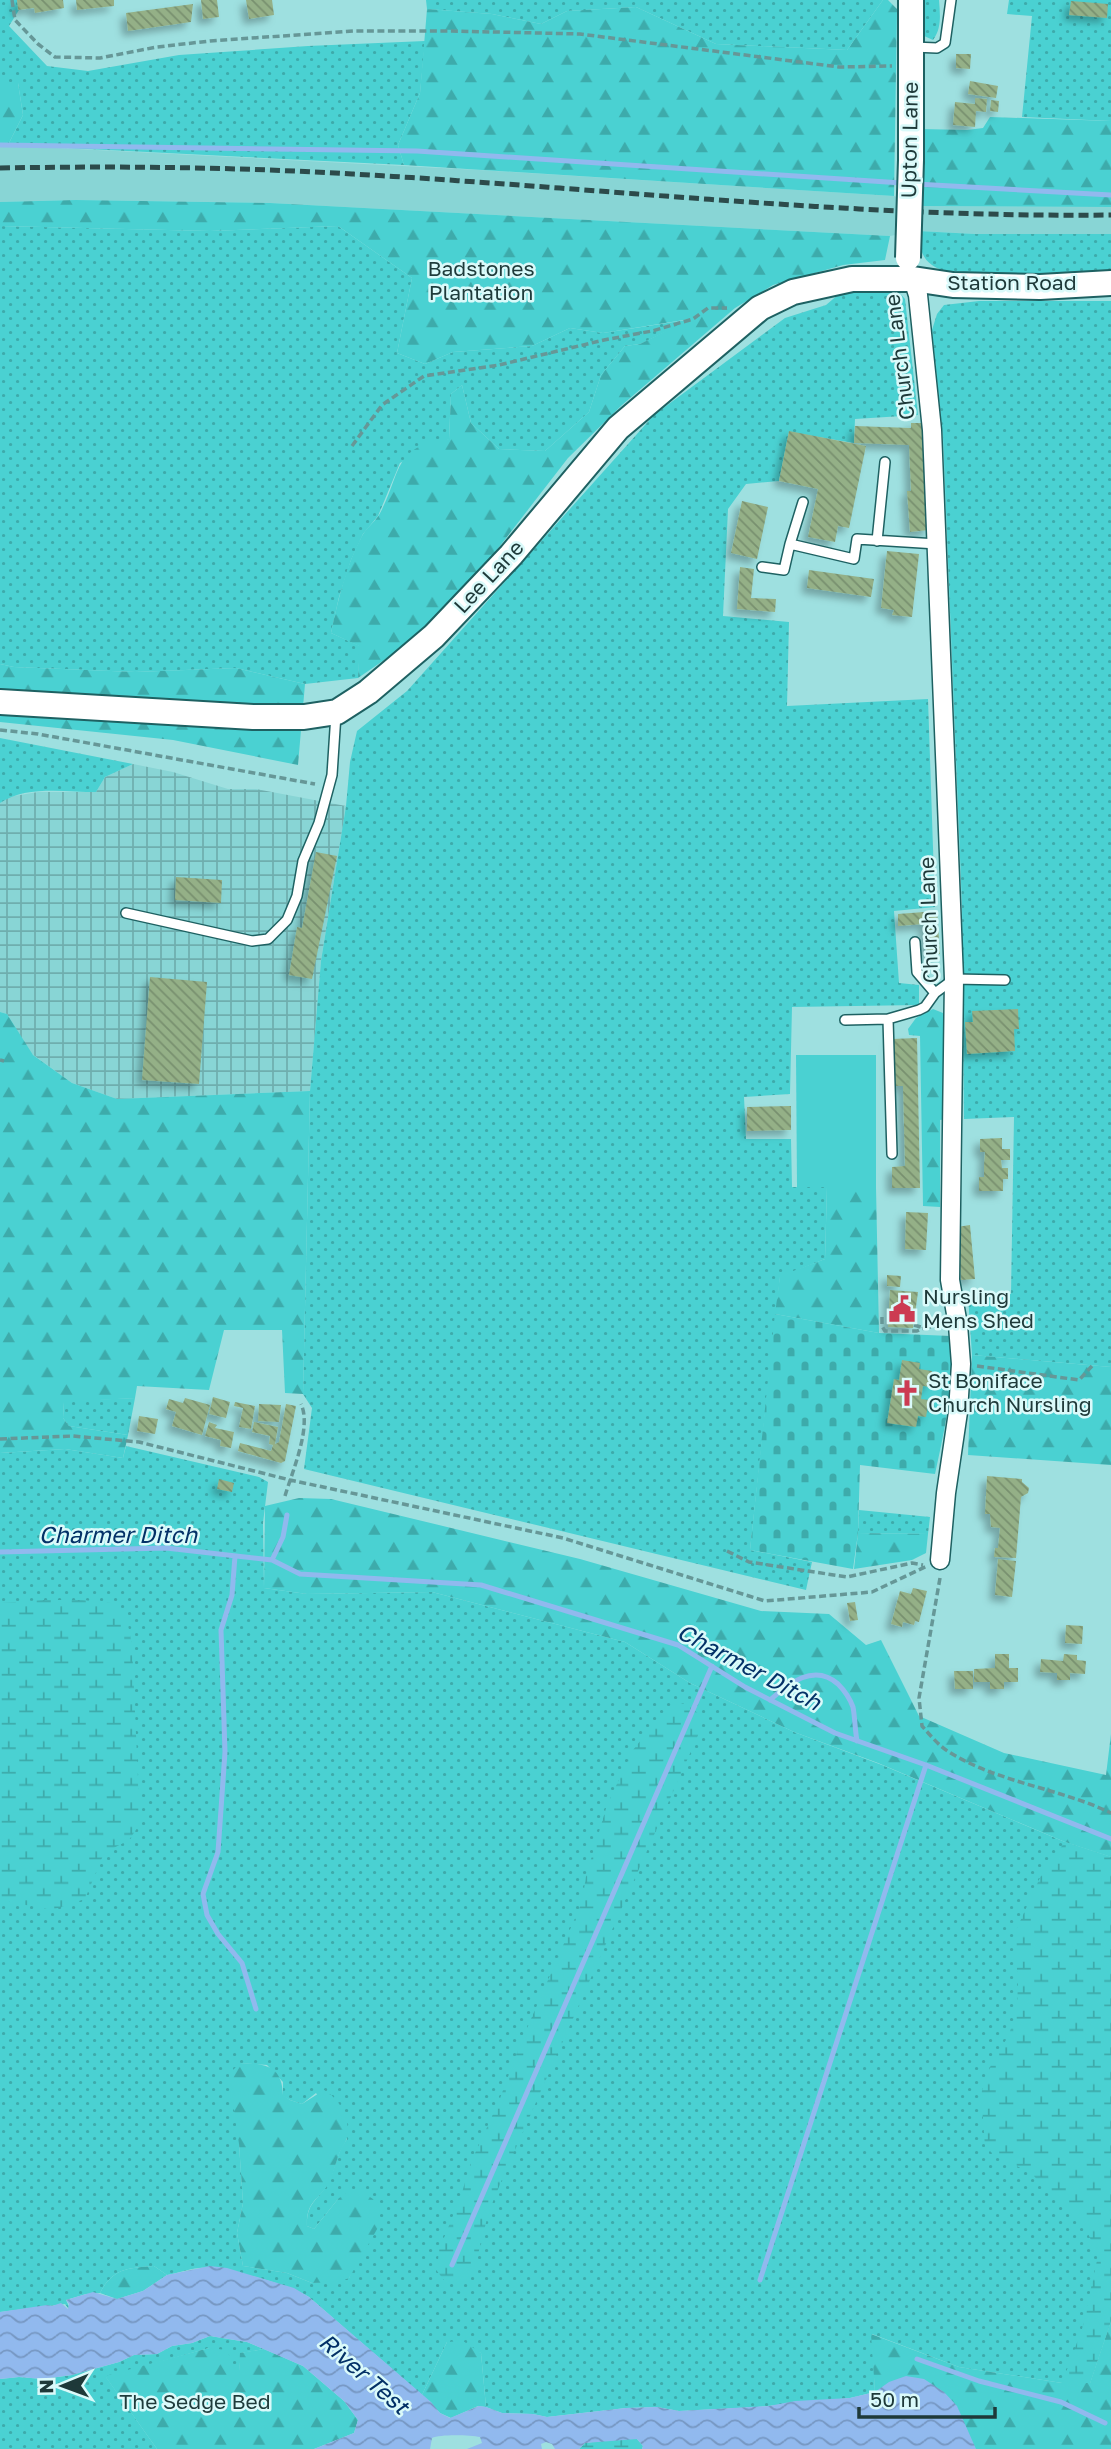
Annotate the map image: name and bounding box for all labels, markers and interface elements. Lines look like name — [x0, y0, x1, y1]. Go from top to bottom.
street label: Upton Lane — [895, 81, 923, 198]
park label: Badstones Plantation — [427, 255, 535, 305]
street label: Station Road — [947, 269, 1077, 295]
street label: Church Lane — [878, 293, 920, 422]
street label: Lee Lane — [448, 534, 529, 618]
street label: Church Lane — [913, 856, 943, 984]
place label: Nursling Mens Shed — [923, 1283, 1034, 1333]
public building icon: Nursling Mens Shed — [887, 1294, 917, 1324]
place label: St Boniface Church Nursling — [928, 1367, 1092, 1417]
church icon: St Boniface Church Nursling — [892, 1378, 922, 1408]
water label: Charmer Ditch — [39, 1520, 198, 1548]
water label: Charmer Ditch — [673, 1617, 827, 1716]
water label: River Test — [314, 2327, 416, 2421]
north arrow — [28, 2351, 98, 2421]
scale bar — [859, 2376, 996, 2420]
text: N — [34, 2379, 57, 2394]
text: 50 m — [870, 2386, 919, 2412]
park label: The Sedge Bed — [119, 2388, 271, 2414]

